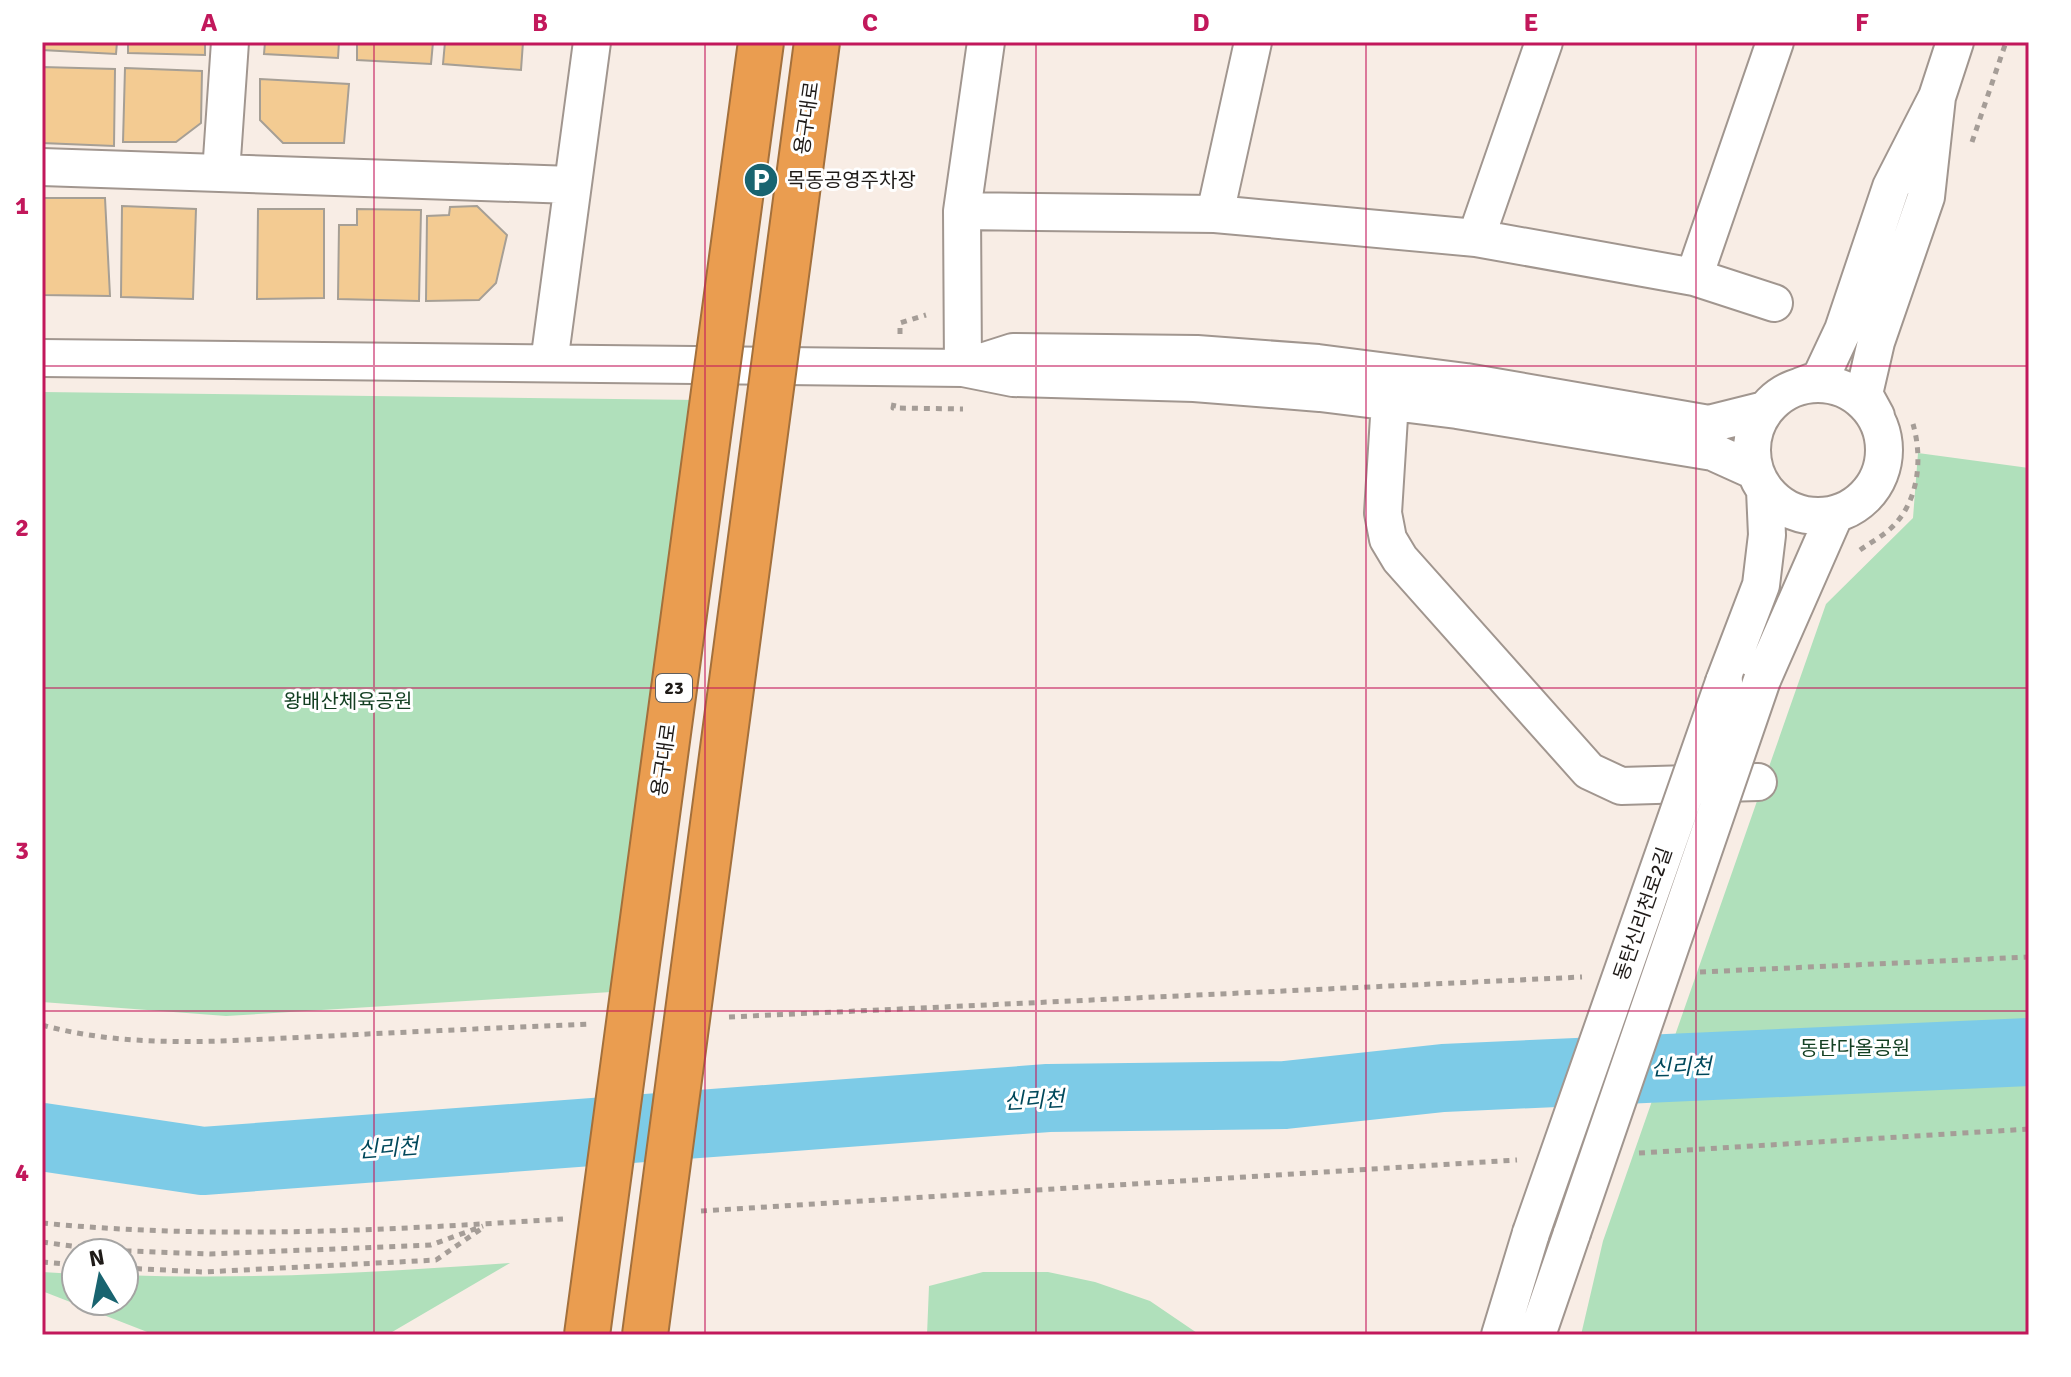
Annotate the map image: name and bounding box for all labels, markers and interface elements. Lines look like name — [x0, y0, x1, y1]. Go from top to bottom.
text: A — [201, 7, 218, 39]
text: B — [532, 7, 548, 39]
text: C — [862, 7, 878, 39]
text: D — [1192, 7, 1210, 39]
text: E — [1524, 7, 1538, 39]
text: F — [1855, 7, 1869, 39]
street label: 용구대로 — [789, 80, 825, 156]
parking icon: 목동공영주차장 — [742, 161, 780, 199]
place label: 목동공영주차장 — [787, 168, 916, 193]
text: 1 — [15, 190, 29, 222]
text: 2 — [15, 512, 29, 544]
road number: 23 — [656, 674, 692, 702]
park label: 왕배산체육공원 — [284, 689, 412, 714]
street label: 용구대로 — [646, 722, 682, 798]
text: 3 — [15, 835, 29, 867]
street label: 동탄신리천로2길 — [1608, 844, 1678, 984]
park label: 동탄다올공원 — [1800, 1036, 1910, 1061]
water label: 신리천 — [1650, 1052, 1715, 1082]
water label: 신리천 — [1003, 1085, 1068, 1115]
water label: 신리천 — [357, 1132, 422, 1164]
text: 4 — [15, 1157, 29, 1189]
north arrow — [60, 1237, 140, 1317]
text: N — [87, 1243, 106, 1272]

